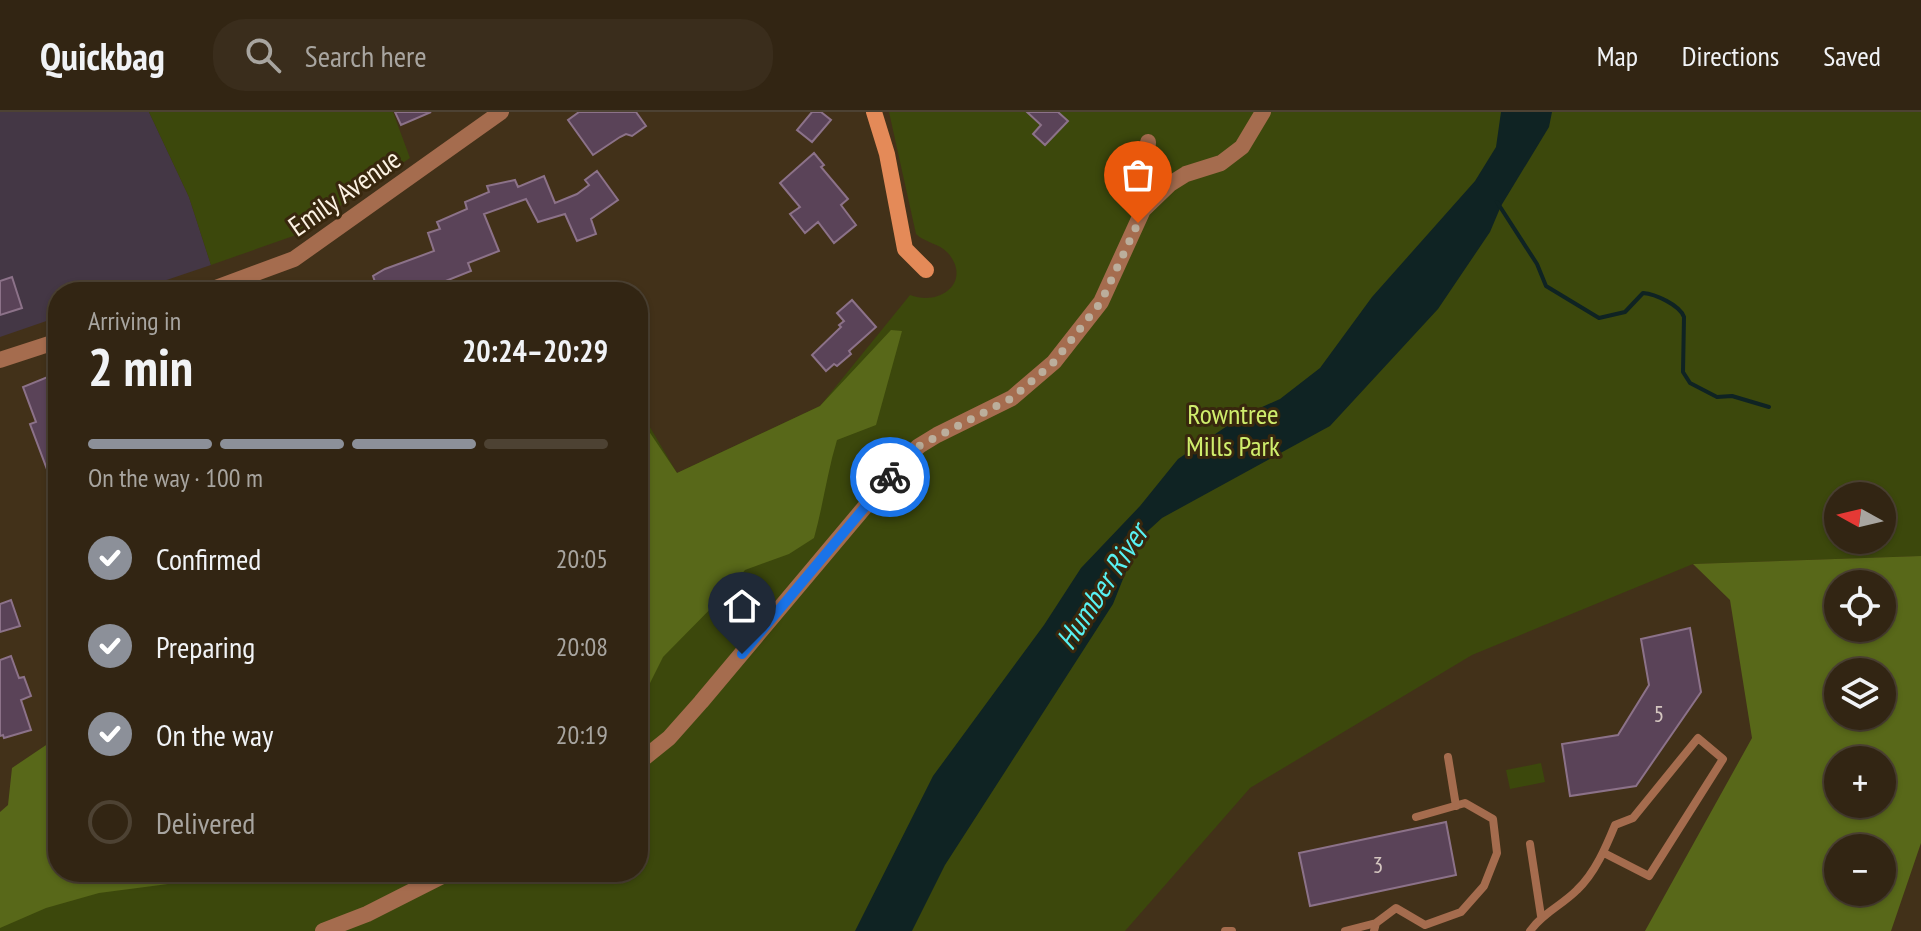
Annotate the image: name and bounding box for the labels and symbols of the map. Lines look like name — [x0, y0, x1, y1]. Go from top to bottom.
street label: Emily Avenue — [281, 140, 407, 244]
pin — [1104, 141, 1172, 223]
park label: Rowntree Mills Park — [1186, 395, 1280, 464]
courier — [850, 437, 930, 517]
north arrow — [1824, 482, 1896, 554]
water label: Humber River — [1046, 513, 1158, 656]
pin — [708, 572, 776, 654]
house number: 5 — [1654, 698, 1664, 729]
house number: 3 — [1373, 849, 1383, 880]

